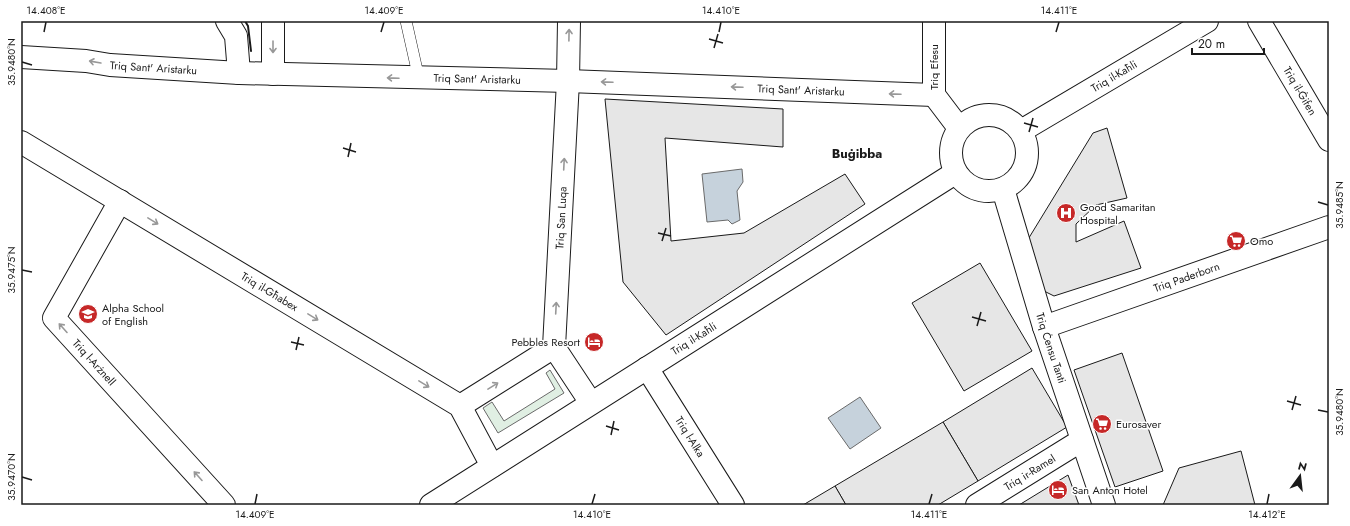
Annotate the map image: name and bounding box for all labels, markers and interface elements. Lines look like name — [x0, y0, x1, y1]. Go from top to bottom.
text: 14.408°E — [27, 3, 65, 18]
text: 14.409°E — [364, 3, 404, 18]
text: 14.410°E — [702, 3, 740, 18]
text: 14.411°E — [1041, 3, 1077, 18]
one-way arrow — [565, 29, 573, 42]
scale bar — [1192, 30, 1264, 56]
text: 20 m — [1198, 35, 1225, 53]
text: 35.9480°N — [4, 38, 19, 86]
one-way arrow — [269, 40, 277, 53]
street label: Triq Efesu — [926, 44, 942, 90]
street label: Triq il-Kaħli — [1088, 56, 1140, 96]
street label: Triq Sant' Aristarku — [109, 57, 198, 78]
one-way arrow — [89, 58, 102, 66]
street label: Triq il-Ġifen — [1279, 63, 1321, 118]
street label: Triq Sant' Aristarku — [433, 70, 521, 88]
one-way arrow — [387, 74, 400, 81]
one-way arrow — [601, 79, 614, 86]
street label: Triq Sant' Aristarku — [757, 80, 845, 100]
one-way arrow — [731, 84, 744, 91]
one-way arrow — [889, 90, 902, 97]
district label: Buġibba — [832, 144, 882, 163]
one-way arrow — [560, 158, 567, 171]
text: 35.9485°N — [1332, 181, 1347, 229]
street label: Triq San Luqa — [551, 186, 571, 250]
place label: Good Samaritan Hospital — [1080, 199, 1156, 228]
hospital icon: Good Samaritan Hospital — [1055, 202, 1077, 224]
one-way arrow — [147, 218, 159, 226]
supermarket icon: Omo — [1225, 230, 1247, 252]
place label: Omo — [1250, 233, 1273, 249]
text: 35.9475°N — [4, 246, 19, 294]
street label: Triq Paderborn — [1151, 258, 1222, 296]
street label: Triq il-Għabex — [238, 268, 301, 315]
place label: Alpha School of English — [102, 300, 164, 329]
one-way arrow — [552, 302, 560, 315]
school or university icon: Alpha School of English — [77, 303, 99, 325]
street label: Triq Ċensu Tanti — [1032, 311, 1070, 385]
one-way arrow — [307, 314, 319, 322]
street label: Triq il-Kaħli — [668, 318, 720, 359]
one-way arrow — [58, 323, 68, 333]
hotel icon: Pebbles Resort — [583, 331, 605, 353]
place label: Pebbles Resort — [511, 334, 580, 350]
street label: Triq l-Arżnell — [69, 335, 120, 389]
one-way arrow — [418, 381, 430, 389]
one-way arrow — [487, 381, 499, 389]
text: 35.9480°N — [1332, 388, 1347, 436]
street label: Triq l-Alka — [671, 413, 709, 460]
supermarket icon: Eurosaver — [1091, 413, 1113, 435]
place label: Eurosaver — [1116, 416, 1161, 432]
street label: Triq ir-Ramel — [1001, 450, 1058, 494]
text: 35.9470°N — [4, 453, 19, 501]
north arrow — [1280, 456, 1320, 496]
text: N — [1296, 457, 1309, 475]
one-way arrow — [193, 471, 203, 481]
hotel icon: San Anton Hotel — [1047, 479, 1069, 501]
place label: San Anton Hotel — [1072, 482, 1148, 498]
text: 14.409°E — [235, 507, 275, 522]
text: 14.410°E — [573, 507, 611, 522]
text: 14.411°E — [911, 507, 947, 522]
text: 14.412°E — [1248, 507, 1286, 522]

